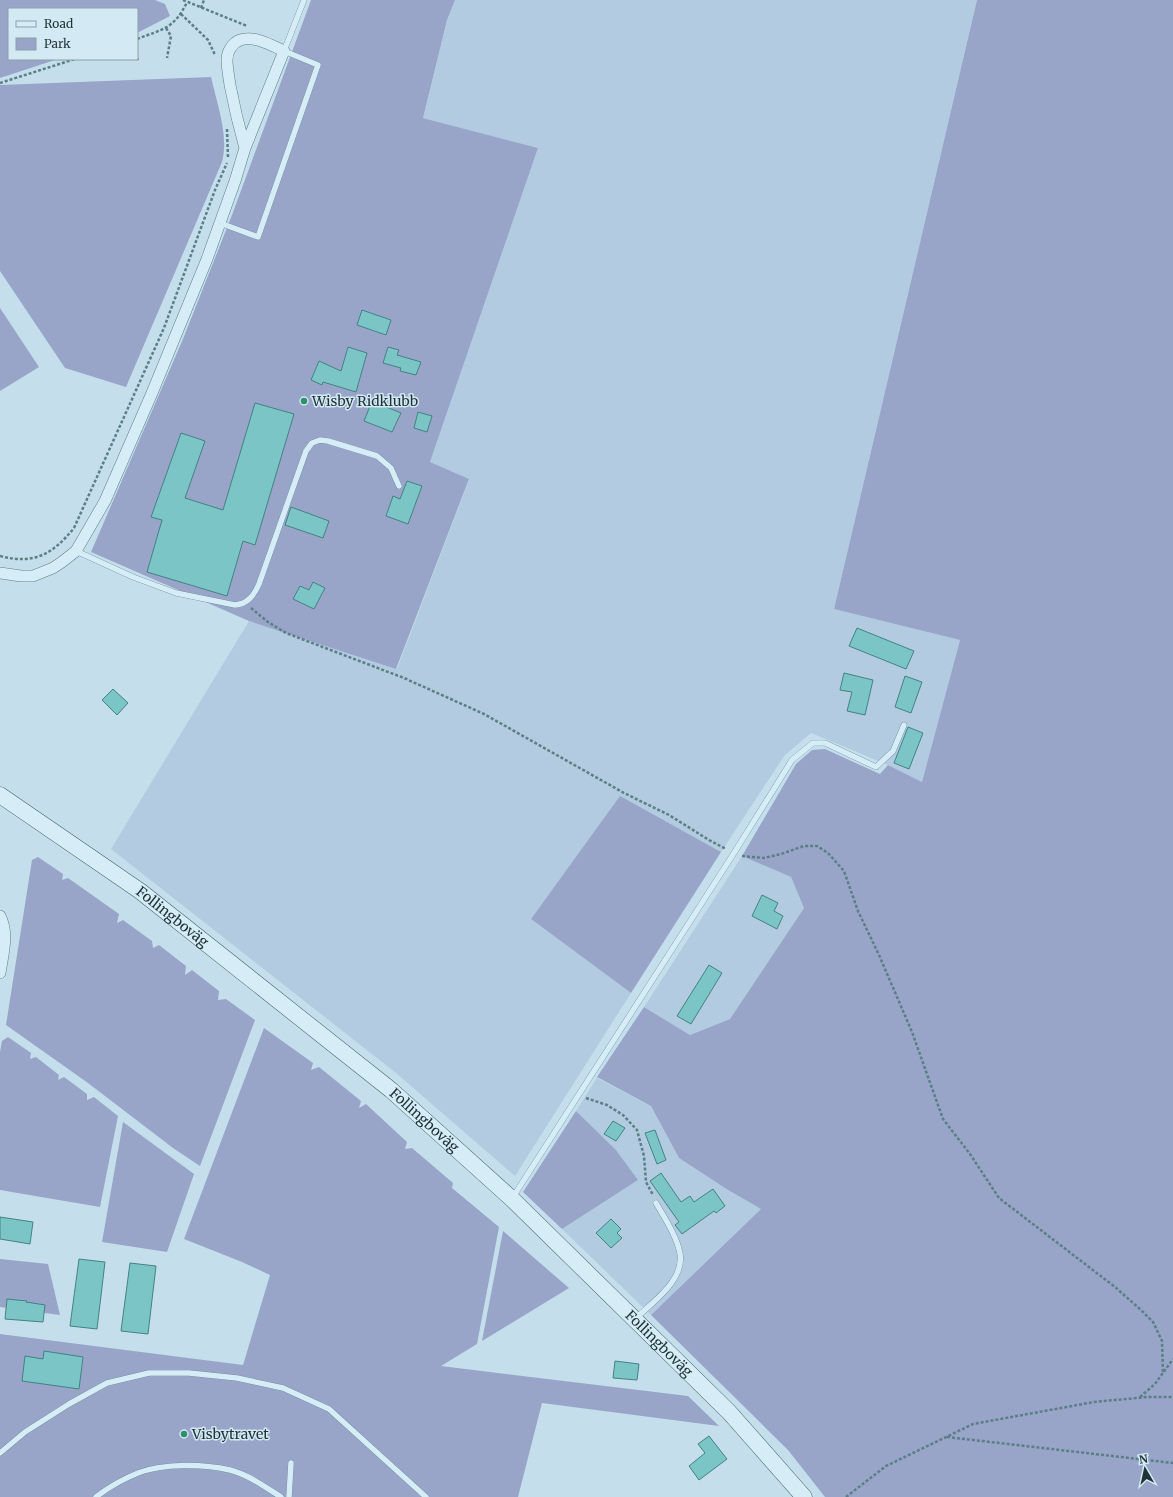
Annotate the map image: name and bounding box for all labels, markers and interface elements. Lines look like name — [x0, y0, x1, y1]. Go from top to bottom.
legend — [8, 8, 138, 60]
text: Road — [44, 16, 73, 31]
text: Park — [44, 36, 71, 51]
place label: Wisby Ridklubb — [311, 392, 418, 410]
marker: Wisby Ridklubb — [299, 396, 309, 406]
street label: Follingboväg — [132, 882, 213, 951]
street label: Follingboväg — [386, 1084, 463, 1156]
street label: Follingboväg — [622, 1306, 697, 1381]
place label: Visbytravet — [191, 1425, 269, 1443]
marker: Visbytravet — [179, 1429, 189, 1439]
north arrow — [1125, 1449, 1165, 1489]
text: N — [1138, 1451, 1149, 1467]

